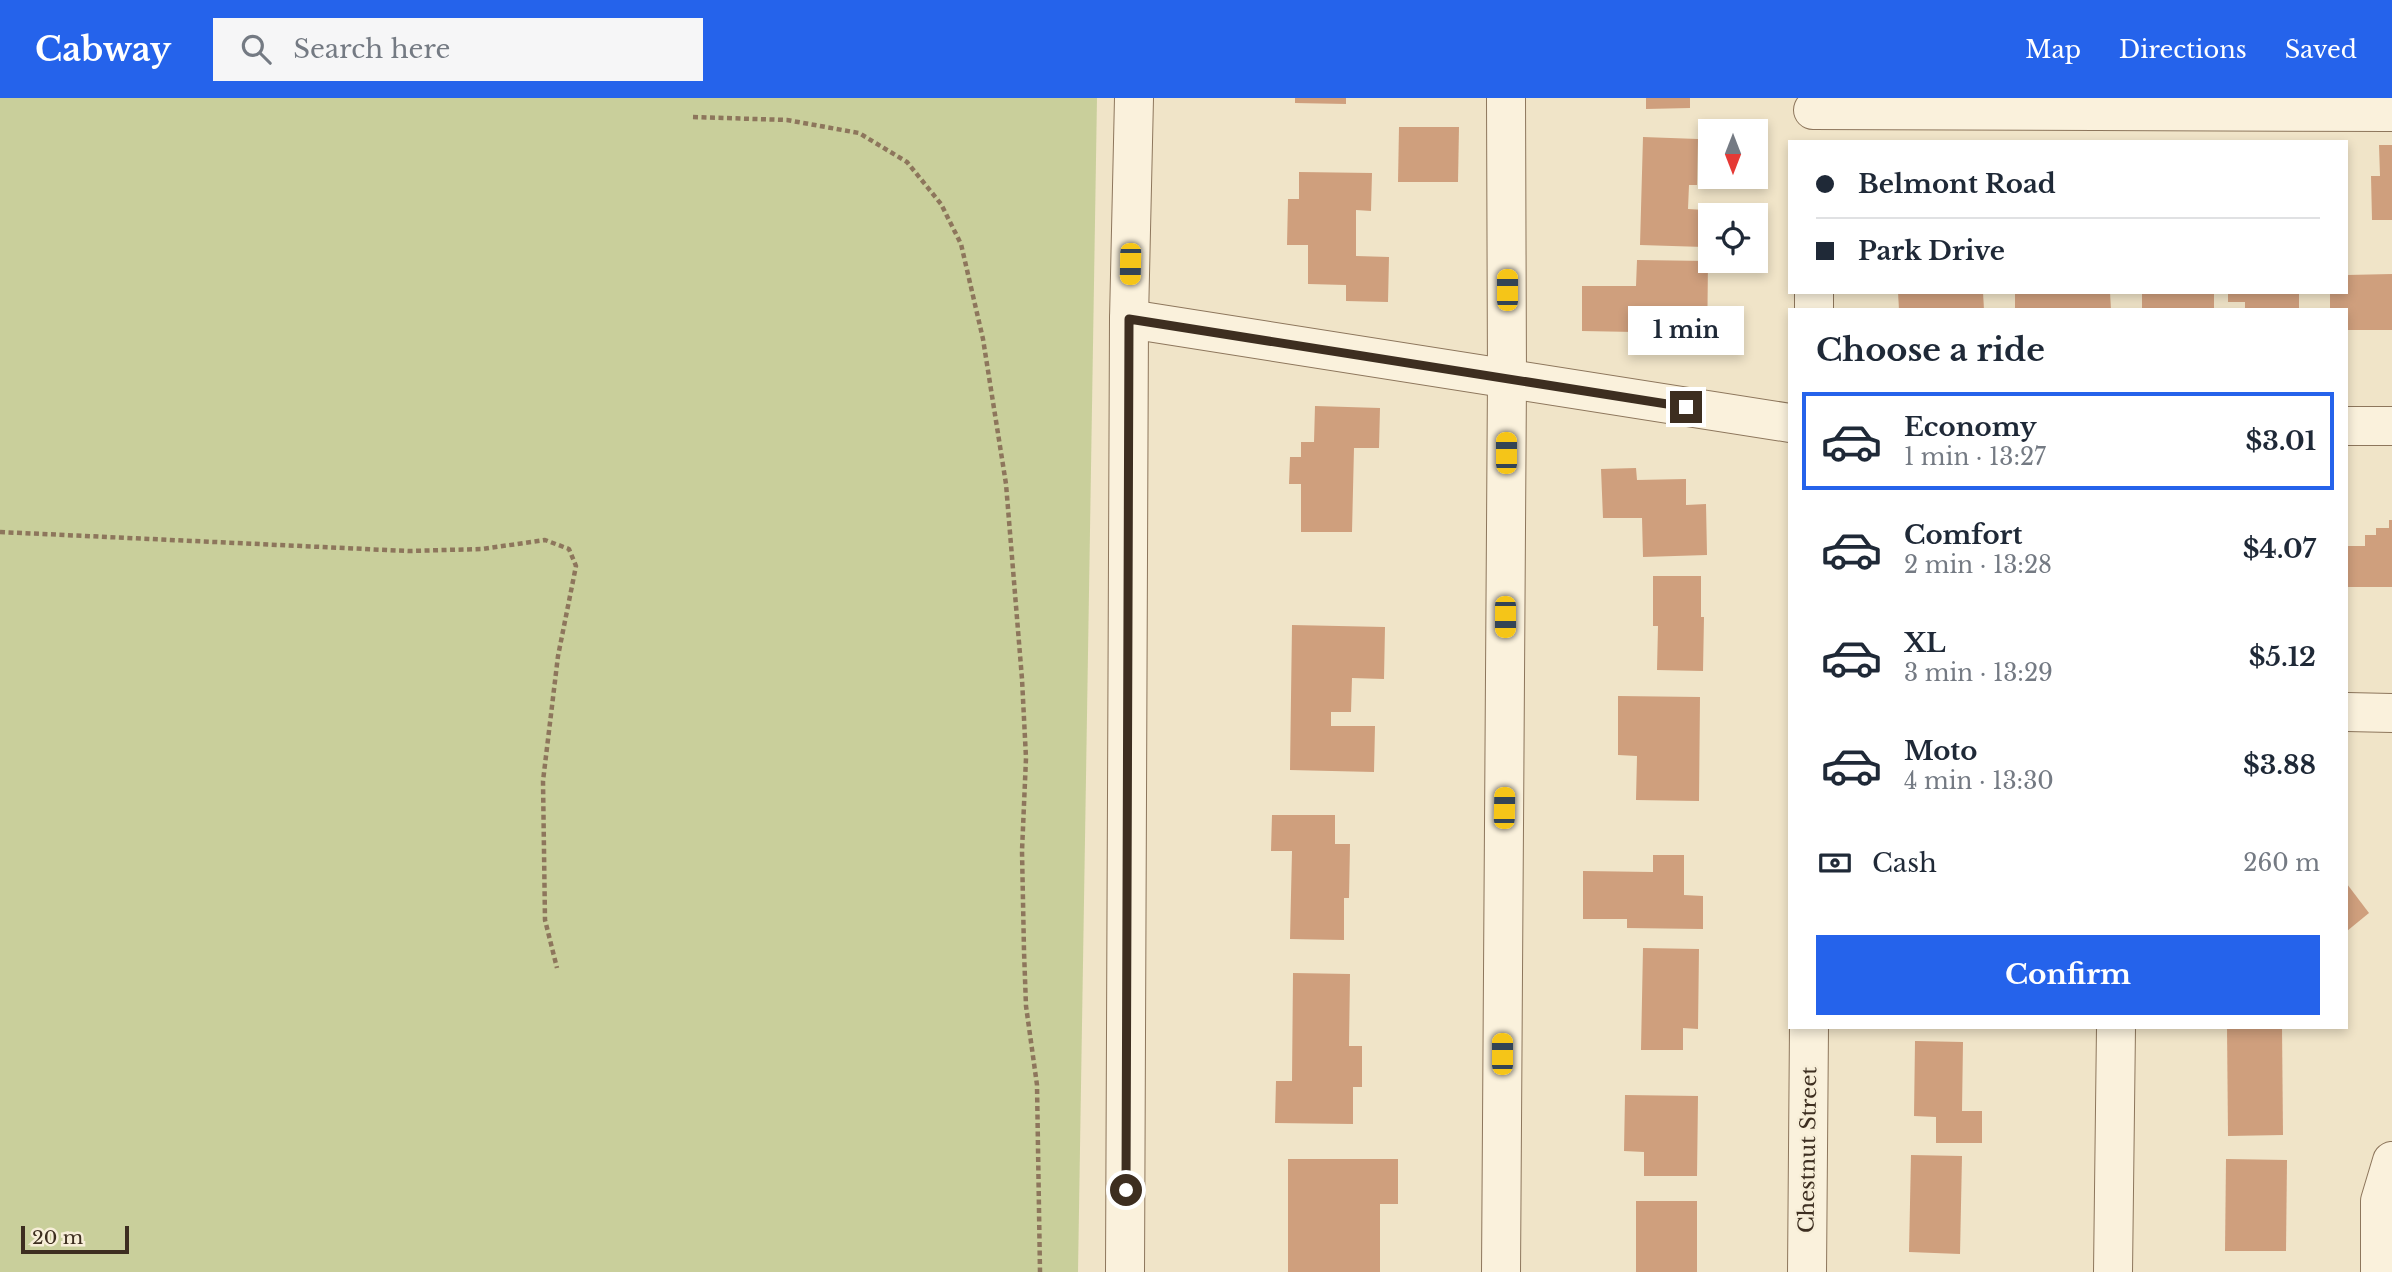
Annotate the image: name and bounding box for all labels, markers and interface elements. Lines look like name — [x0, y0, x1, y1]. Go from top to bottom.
search box — [213, 18, 703, 81]
text: Cabway — [35, 29, 171, 70]
icon: search — [237, 30, 275, 68]
text: Search here — [293, 33, 450, 65]
text: Map — [2025, 35, 2081, 64]
text: Directions — [2119, 35, 2247, 64]
text: Saved — [2285, 35, 2357, 64]
north arrow — [1698, 119, 1768, 189]
map controls — [1698, 119, 1768, 273]
text: Belmont Road — [1858, 168, 2056, 200]
button: locate — [1698, 203, 1768, 273]
text: Park Drive — [1858, 235, 2005, 267]
car — [1120, 243, 1141, 285]
car — [1497, 269, 1518, 311]
callout: 1 min — [1628, 306, 1744, 354]
text: 1 min — [1653, 316, 1719, 344]
text: Choose a ride — [1816, 330, 2045, 370]
route end — [1670, 391, 1702, 423]
icon: car — [1820, 410, 1883, 473]
text: Economy — [1904, 411, 2037, 443]
text: $3.01 — [2245, 425, 2316, 457]
car — [1496, 432, 1517, 474]
text: 1 min · 13:27 — [1904, 443, 2046, 471]
icon: car — [1820, 518, 1883, 581]
text: Comfort — [1904, 519, 2022, 551]
text: $4.07 — [2243, 533, 2316, 565]
text: 2 min · 13:28 — [1904, 551, 2052, 579]
car — [1495, 596, 1516, 638]
icon: car — [1820, 626, 1883, 689]
text: XL — [1904, 627, 1946, 659]
text: $5.12 — [2249, 641, 2316, 673]
text: 3 min · 13:29 — [1904, 659, 2053, 687]
icon: car — [1820, 734, 1883, 797]
text: Moto — [1904, 735, 1977, 767]
text: $3.88 — [2243, 749, 2316, 781]
text: 4 min · 13:30 — [1904, 767, 2054, 795]
car — [1494, 787, 1515, 829]
icon: cash — [1816, 844, 1854, 882]
text: Cash — [1872, 847, 1937, 879]
text: 260 m — [2243, 849, 2320, 877]
button: Confirm — [1816, 935, 2320, 1015]
car — [1492, 1033, 1513, 1075]
street label: Chestnut Street — [1794, 1066, 1822, 1233]
route start — [1110, 1174, 1142, 1206]
scale bar — [21, 1223, 130, 1255]
text: 20 m — [32, 1226, 83, 1249]

